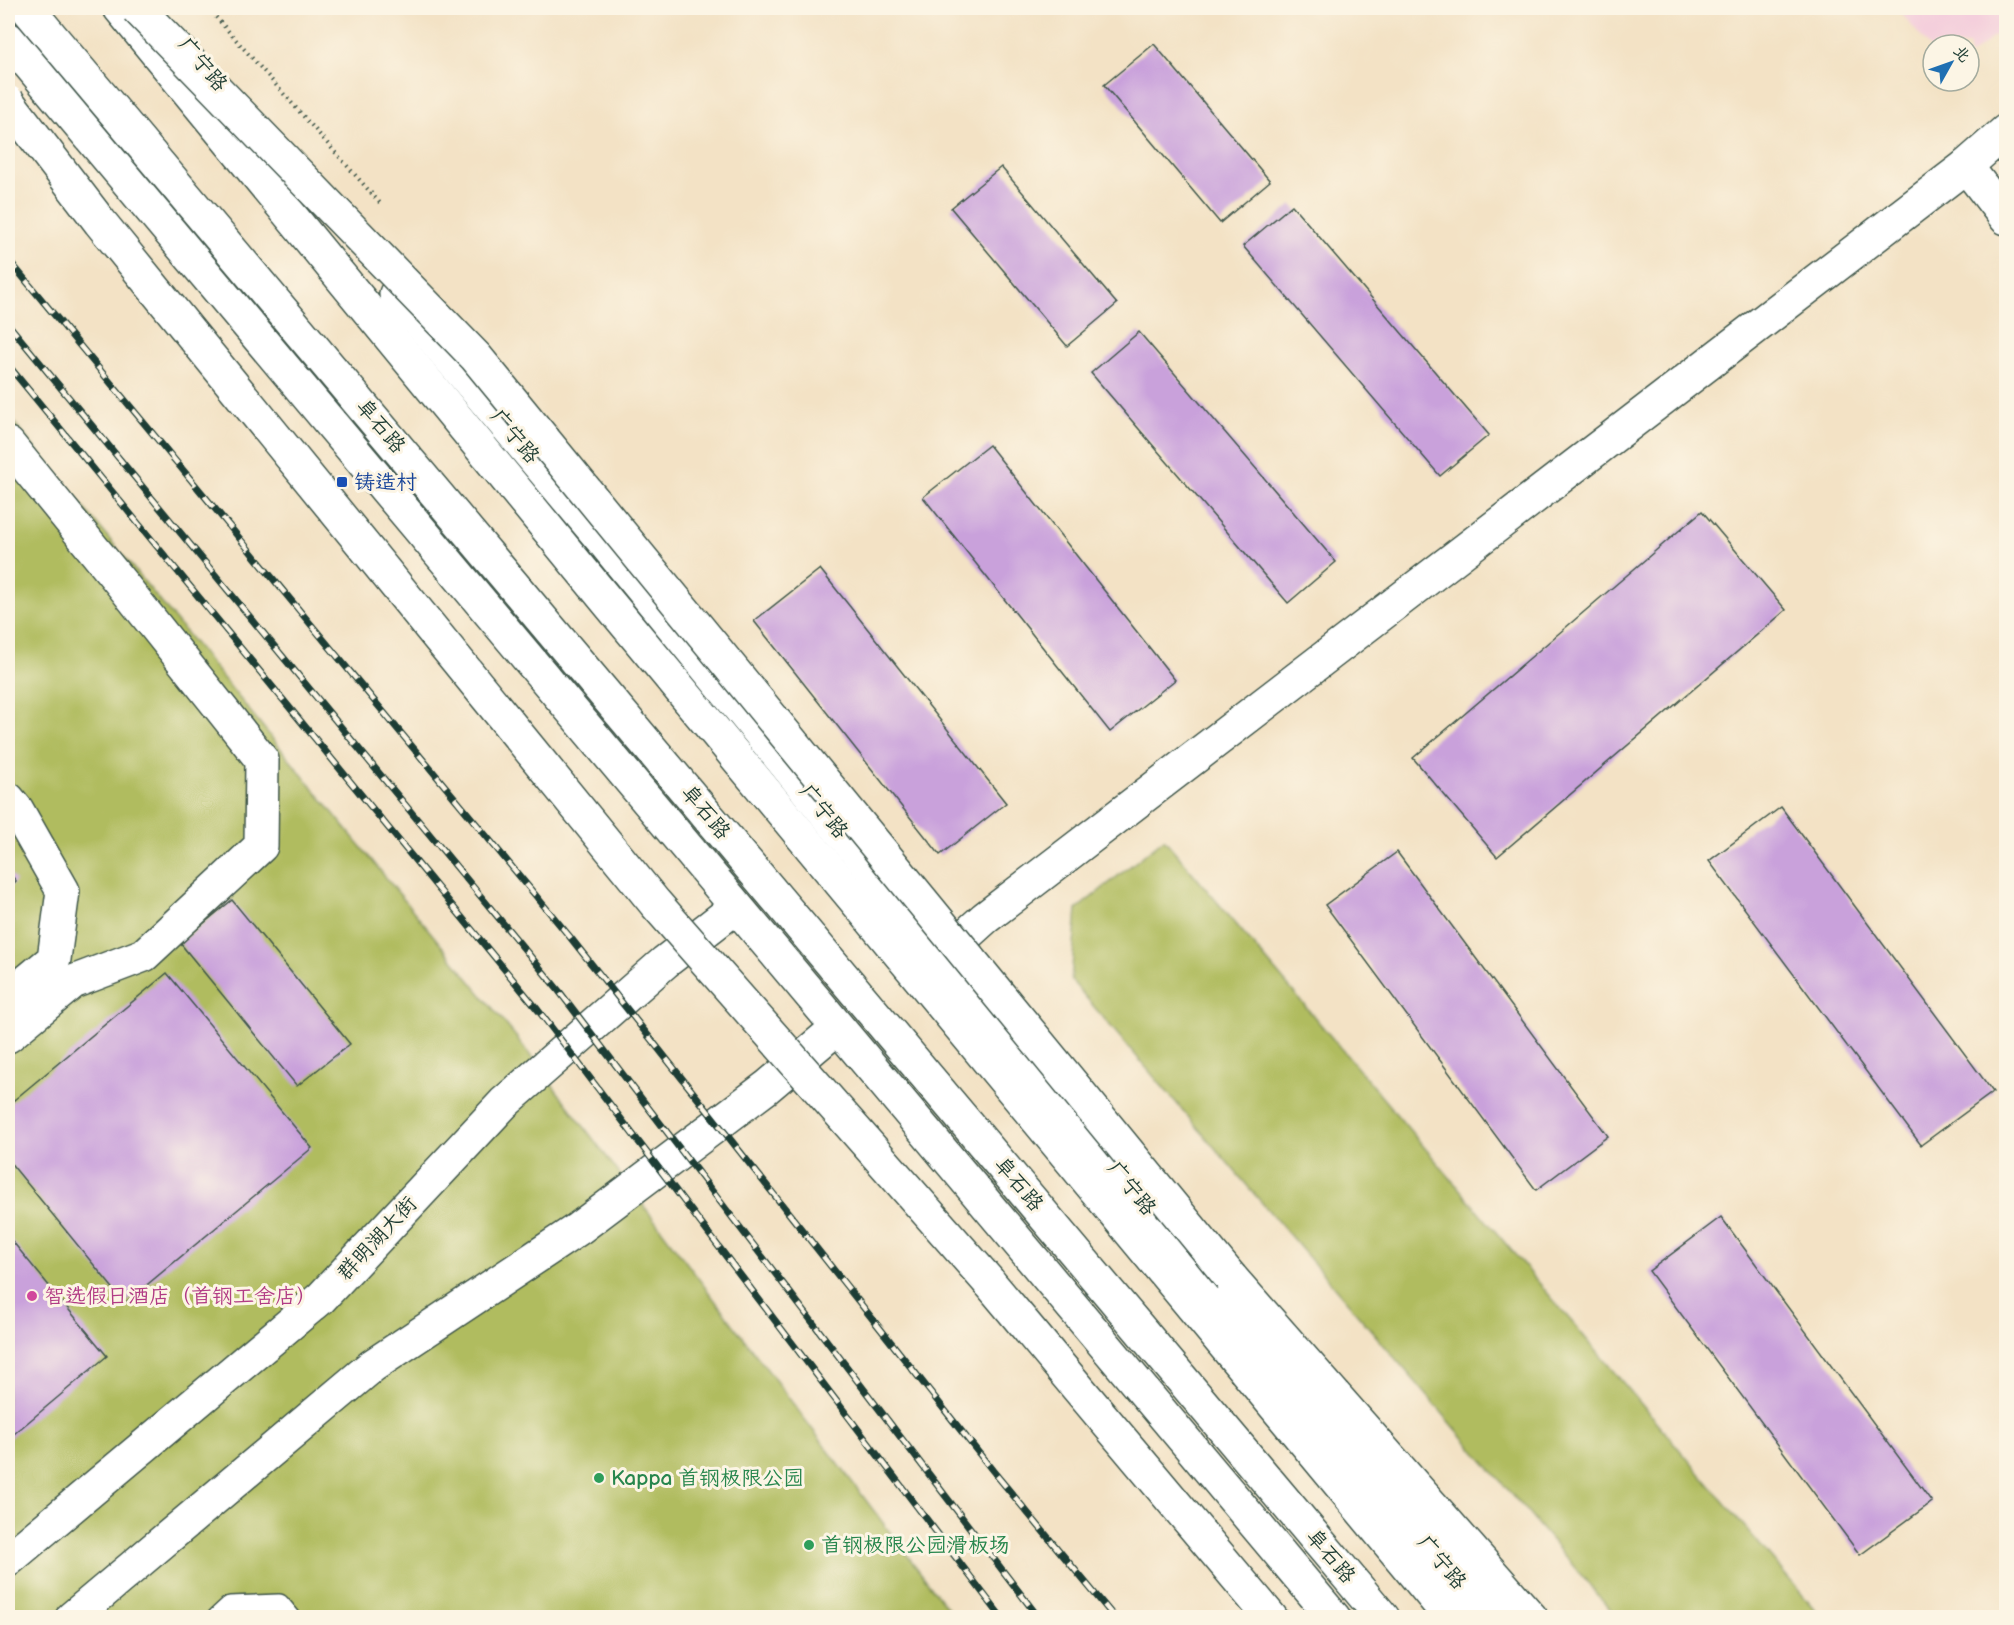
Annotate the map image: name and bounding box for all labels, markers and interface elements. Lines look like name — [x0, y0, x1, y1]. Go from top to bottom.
street label: 广宁路 — [173, 32, 232, 96]
north arrow — [1921, 33, 1981, 93]
text: 北 — [1949, 42, 1974, 67]
street label: 阜石路 — [351, 394, 410, 458]
street label: 广宁路 — [485, 404, 544, 468]
place label: 铸造村 — [354, 470, 417, 495]
marker: 铸造村 — [335, 475, 349, 489]
street label: 广宁路 — [794, 779, 853, 844]
street label: 阜石路 — [676, 780, 735, 844]
street label: 阜石路 — [989, 1152, 1048, 1216]
street label: 广宁路 — [1102, 1156, 1161, 1221]
street label: 群明湖大街 — [332, 1191, 422, 1285]
place label: 智选假日酒店（首钢工舍店） — [44, 1284, 317, 1309]
marker: 智选假日酒店（首钢工舍店） — [25, 1289, 39, 1303]
place label: Kappa 首钢极限公园 — [611, 1466, 804, 1491]
marker: Kappa 首钢极限公园 — [592, 1471, 606, 1485]
street label: 阜石路 — [1301, 1524, 1360, 1588]
street label: 广宁路 — [1412, 1530, 1471, 1594]
place label: 首钢极限公园滑板场 — [821, 1533, 1010, 1558]
marker: 首钢极限公园滑板场 — [802, 1538, 816, 1552]

